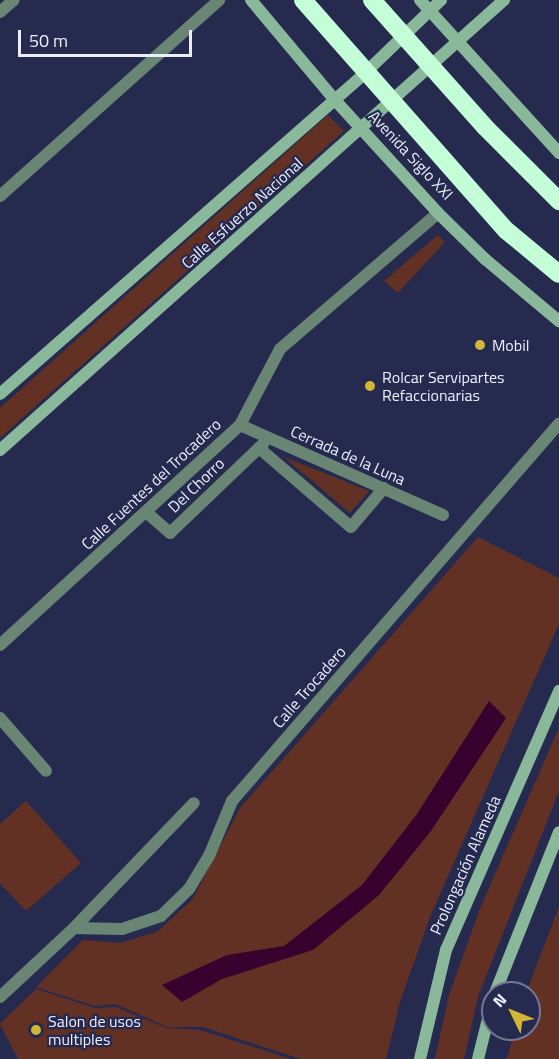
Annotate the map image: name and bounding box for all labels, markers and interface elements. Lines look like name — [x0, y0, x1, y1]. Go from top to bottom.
scale bar — [21, 18, 195, 56]
text: 50 m — [29, 27, 68, 54]
street label: Avenida Siglo XXI — [365, 106, 457, 204]
street label: Calle Esfuerzo Nacional — [177, 153, 307, 273]
place label: Mobil — [492, 335, 529, 355]
marker: Mobil — [473, 338, 487, 352]
place label: Rolcar Servipartes Refaccionarias — [382, 367, 505, 405]
marker: Rolcar Servipartes Refaccionarias — [363, 379, 377, 393]
street label: Calle Fuentes del Trocadero — [77, 414, 225, 554]
street label: Cerrada de la Luna — [288, 421, 408, 489]
street label: Del Chorro — [164, 454, 228, 516]
street label: Calle Trocadero — [268, 642, 350, 732]
street label: Prolongación Alameda — [426, 792, 504, 938]
north arrow — [481, 981, 541, 1041]
text: N — [487, 988, 512, 1012]
place label: Salon de usos multiples — [48, 1011, 141, 1049]
marker: Salon de usos multiples — [29, 1023, 43, 1037]

